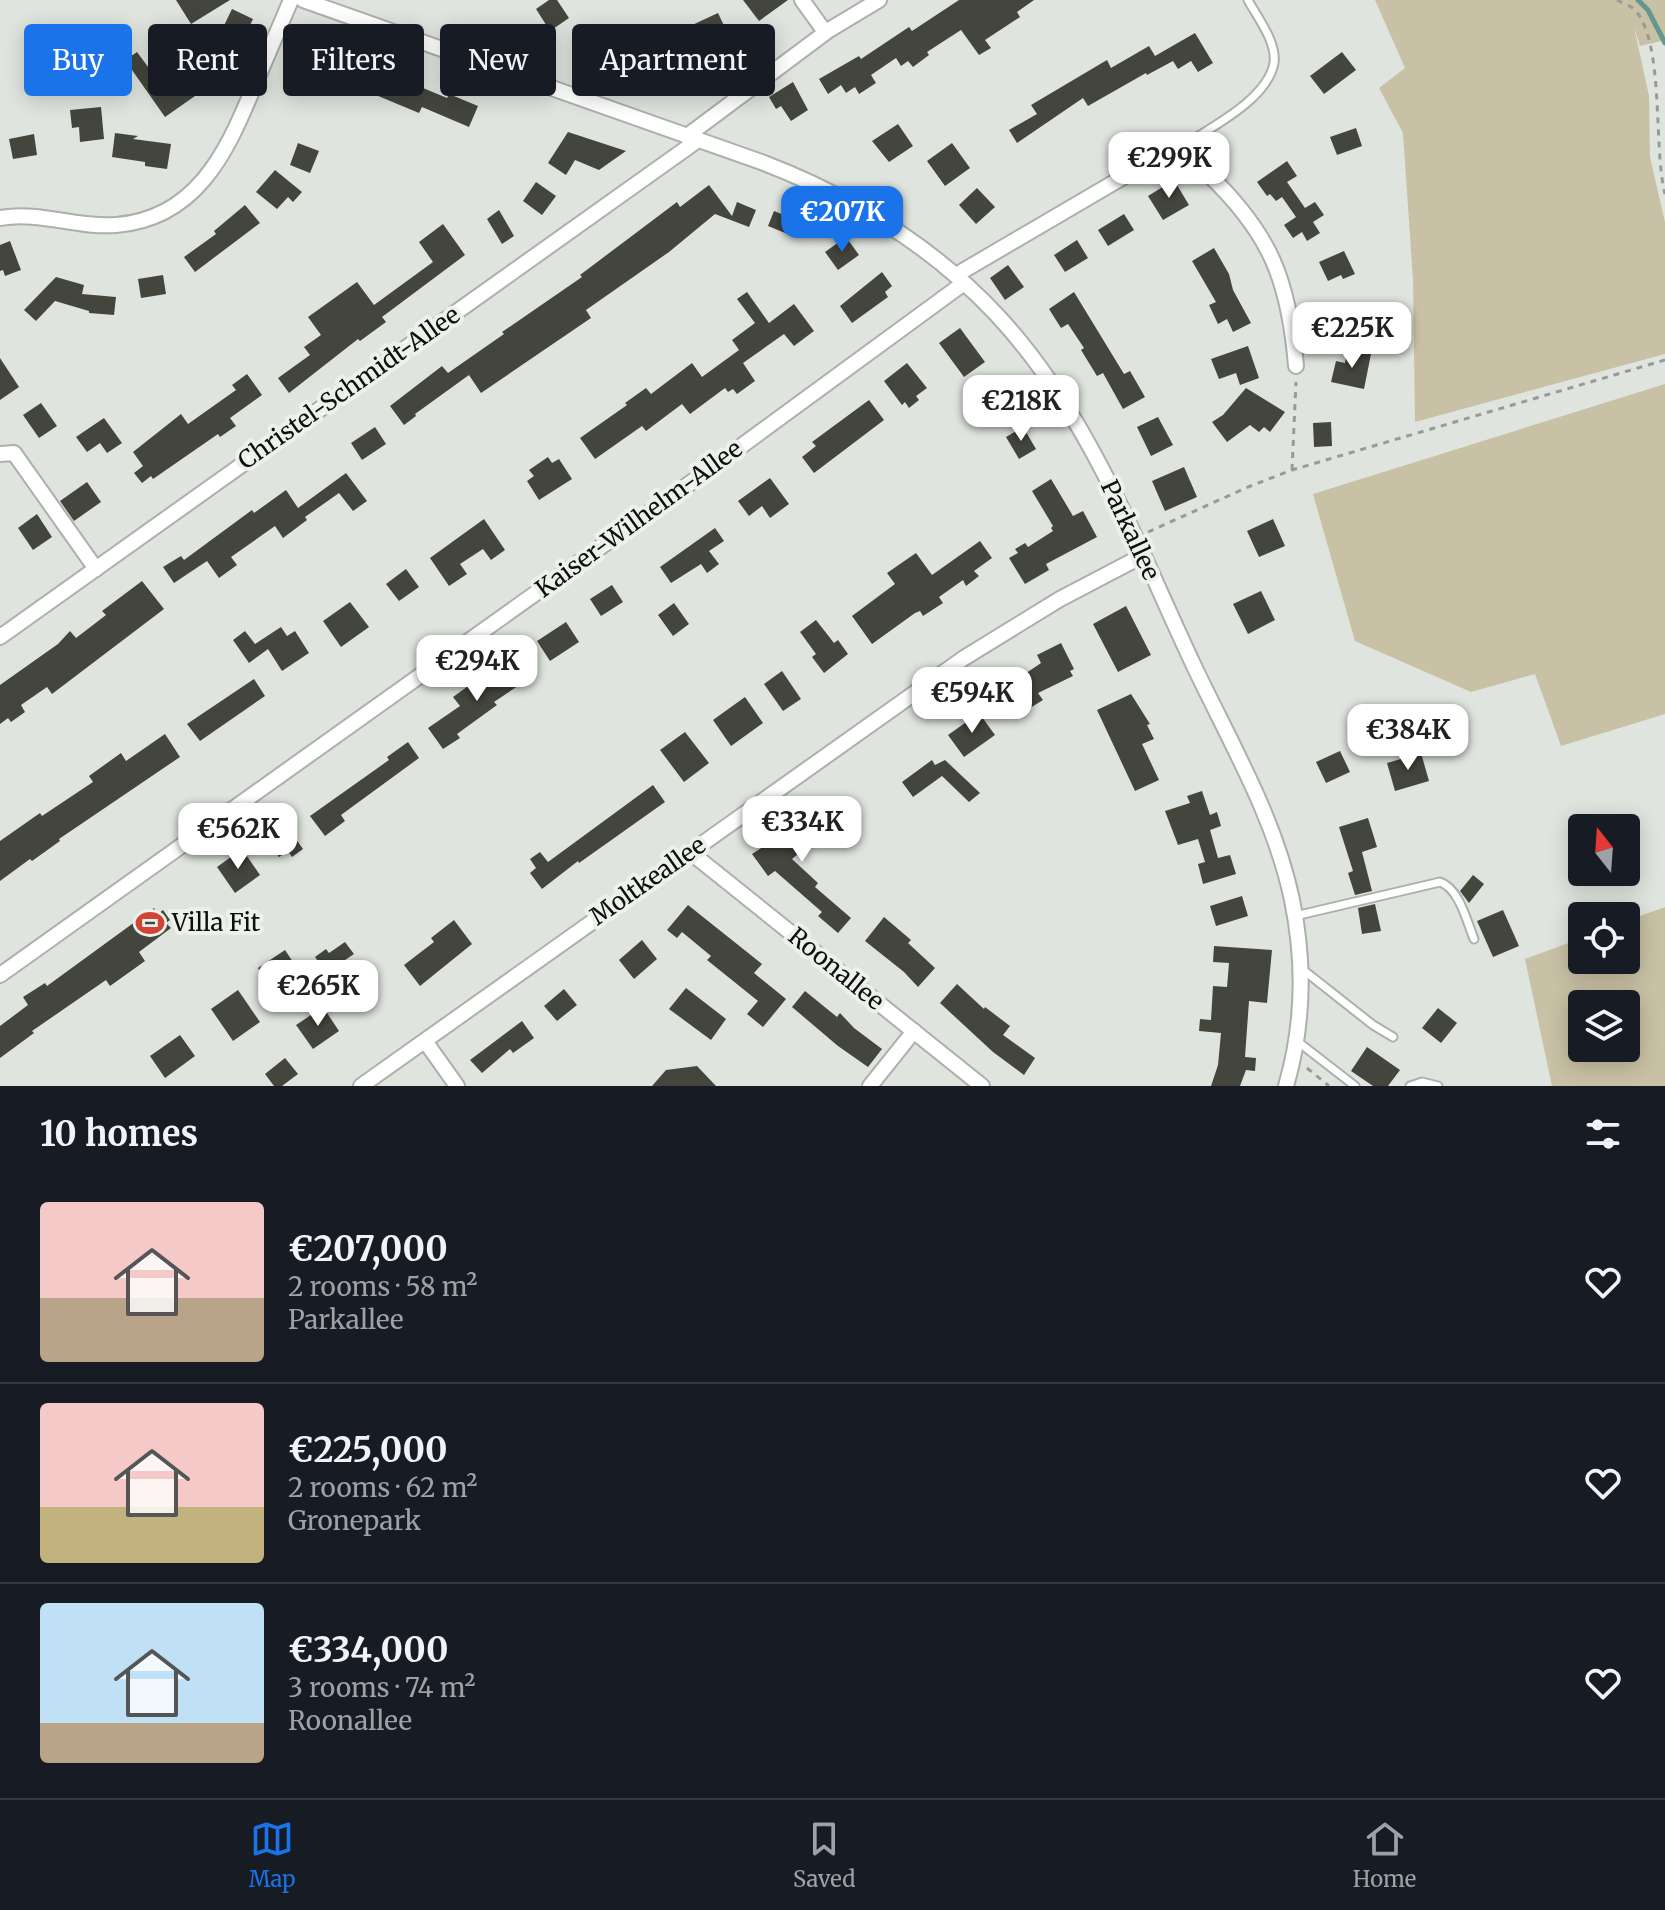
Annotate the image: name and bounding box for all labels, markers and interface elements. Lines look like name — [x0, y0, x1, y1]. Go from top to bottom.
chip: Buy — [24, 24, 132, 96]
chip: Rent — [148, 24, 267, 96]
chip: Filters — [283, 24, 424, 96]
chip: New — [440, 24, 556, 96]
chip: Apartment — [572, 24, 775, 96]
pin: €299K — [1113, 132, 1225, 200]
text: €299K — [1126, 141, 1212, 174]
pin: €207K — [786, 186, 898, 254]
text: €207K — [799, 195, 885, 228]
street label: Christel-Schmidt-Allee — [232, 299, 466, 476]
pin: €225K — [1296, 302, 1408, 370]
text: €225K — [1310, 311, 1394, 344]
pin: €218K — [965, 375, 1077, 443]
text: €218K — [981, 384, 1061, 417]
street label: Kaiser-Wilhelm-Allee — [529, 433, 748, 604]
street label: Parkallee — [1094, 475, 1167, 585]
pin: €294K — [421, 635, 533, 703]
text: €294K — [434, 644, 520, 677]
pin: €594K — [916, 667, 1028, 735]
text: €594K — [930, 676, 1014, 709]
pin: €384K — [1352, 704, 1464, 772]
text: €384K — [1365, 713, 1451, 746]
pin: €334K — [746, 796, 858, 864]
pin: €562K — [182, 803, 294, 871]
text: €334K — [760, 805, 844, 838]
text: €562K — [196, 812, 280, 845]
north arrow — [1568, 814, 1640, 886]
map controls — [1568, 814, 1640, 1062]
street label: Moltkeallee — [584, 829, 712, 932]
button: locate — [1568, 902, 1640, 974]
place label: Villa Fit — [171, 907, 261, 938]
sports icon: Villa Fit — [135, 908, 165, 938]
street label: Roonallee — [782, 921, 891, 1017]
pin: €265K — [262, 960, 374, 1028]
text: €265K — [276, 969, 360, 1002]
button: layers — [1568, 990, 1640, 1062]
icon: filters — [1581, 1112, 1625, 1156]
text: 10 homes — [40, 1113, 198, 1155]
text: €207,000 — [288, 1228, 448, 1270]
icon: home — [104, 1234, 200, 1330]
icon: heart — [1581, 1260, 1625, 1304]
text: 2 rooms · 58 m² — [288, 1270, 477, 1303]
text: Parkallee — [288, 1303, 404, 1336]
text: €225,000 — [288, 1429, 448, 1471]
icon: home — [104, 1435, 200, 1531]
icon: heart — [1581, 1461, 1625, 1505]
text: 2 rooms · 62 m² — [288, 1471, 477, 1504]
text: Gronepark — [288, 1504, 421, 1537]
text: €334,000 — [288, 1629, 448, 1671]
icon: home — [104, 1635, 200, 1731]
icon: heart — [1581, 1661, 1625, 1705]
text: 3 rooms · 74 m² — [288, 1671, 475, 1704]
text: Roonallee — [288, 1704, 412, 1737]
tab: Map — [249, 1817, 296, 1893]
tab: Saved — [793, 1817, 855, 1893]
tab: Home — [1353, 1817, 1416, 1893]

